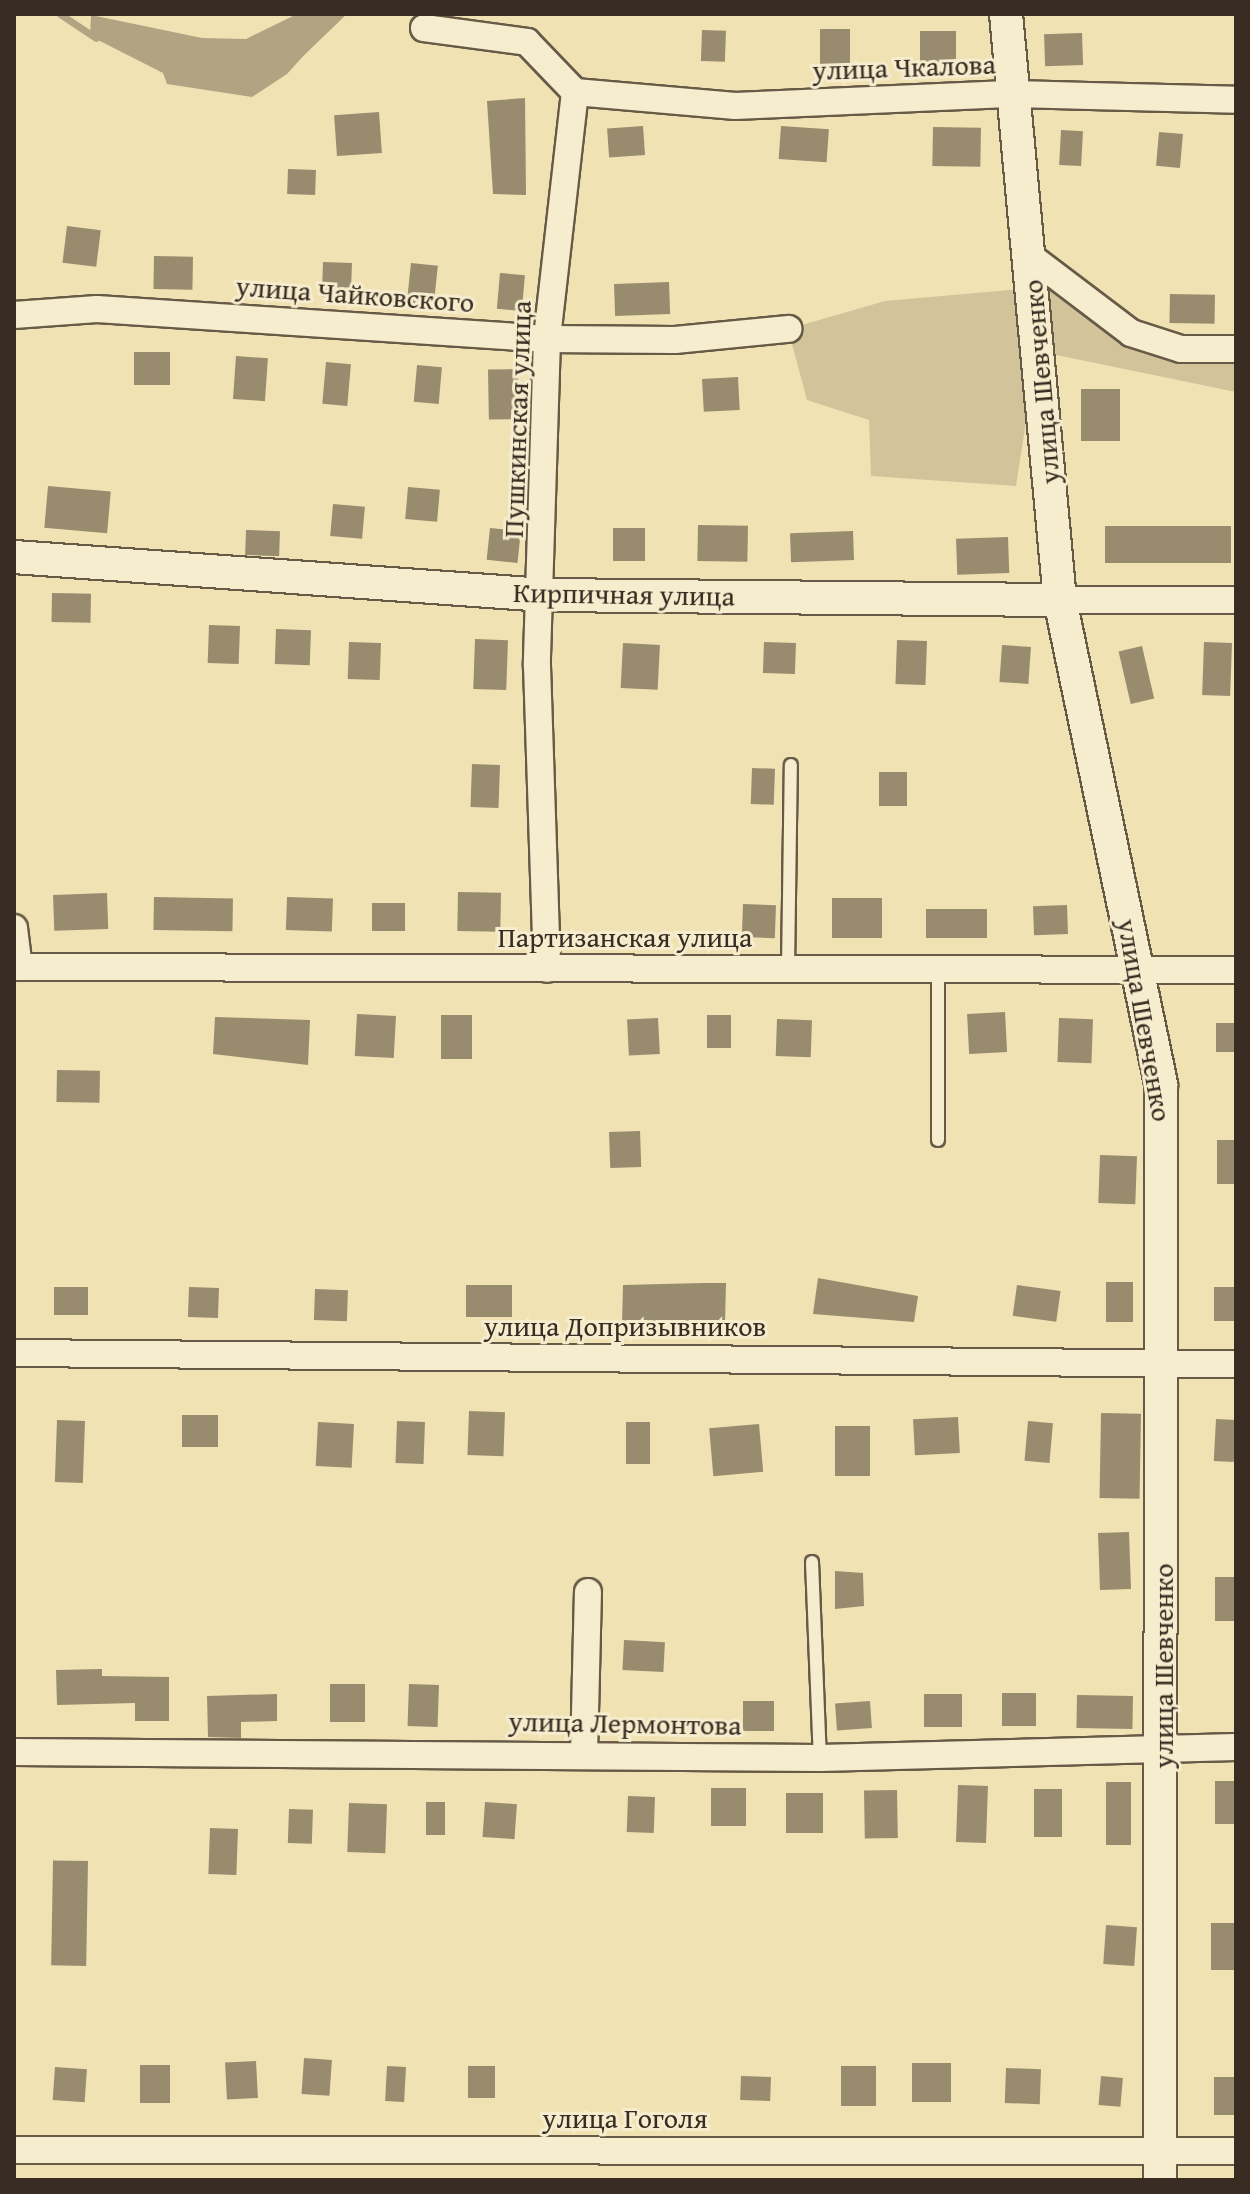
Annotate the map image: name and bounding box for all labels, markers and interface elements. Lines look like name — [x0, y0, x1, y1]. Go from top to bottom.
street label: улица Чкалова — [812, 47, 996, 87]
street label: улица Чайковского — [235, 269, 475, 319]
street label: улица Шевченко — [1015, 278, 1067, 486]
street label: Пушкинская улица — [496, 300, 538, 538]
street label: Кирпичная улица — [513, 575, 735, 613]
street label: улица Шевченко — [1111, 916, 1179, 1124]
street label: Партизанская улица — [498, 920, 752, 954]
street label: улица Допризывников — [484, 1309, 766, 1343]
street label: улица Шевченко — [1146, 1563, 1180, 1769]
street label: улица Лермонтова — [508, 1704, 742, 1742]
street label: улица Гоголя — [542, 2101, 708, 2135]

